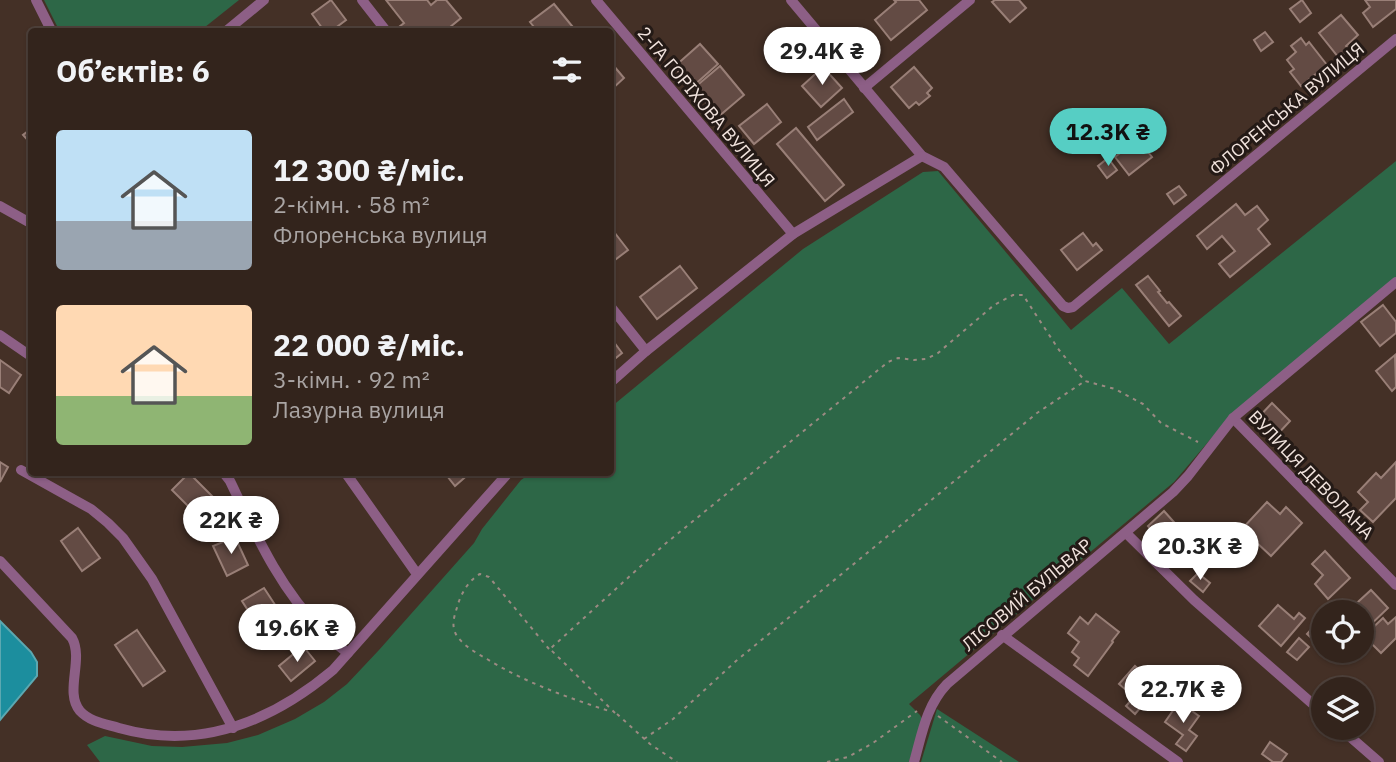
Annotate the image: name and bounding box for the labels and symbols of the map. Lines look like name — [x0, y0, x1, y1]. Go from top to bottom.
street label: 2-ГА ГОРІХОВА ВУЛИЦЯ — [633, 22, 780, 192]
pin: 29.4K ₴ — [757, 28, 887, 87]
street label: ФЛОРЕНСЬКА ВУЛИЦЯ — [1205, 37, 1369, 180]
pin: 12.3K ₴ — [1043, 108, 1173, 168]
street label: ВУЛИЦЯ ДЕВОЛАНА — [1244, 405, 1379, 544]
pin: 22K ₴ — [182, 496, 280, 556]
pin: 20.3K ₴ — [1135, 522, 1265, 582]
street label: ЛІСОВИЙ БУЛЬВАР — [957, 533, 1097, 656]
pin: 19.6K ₴ — [232, 604, 362, 664]
pin: 22.7K ₴ — [1118, 666, 1248, 725]

